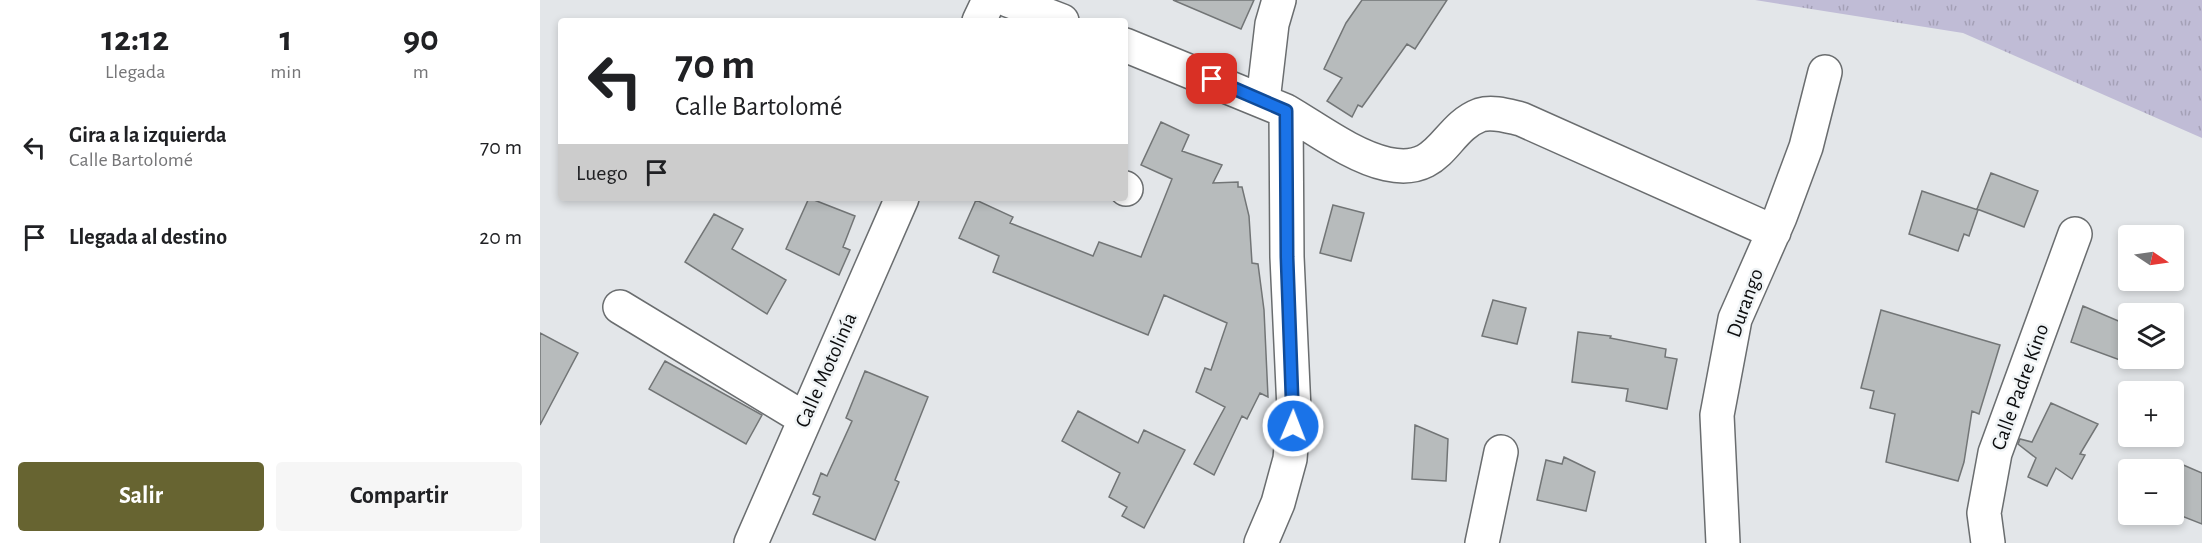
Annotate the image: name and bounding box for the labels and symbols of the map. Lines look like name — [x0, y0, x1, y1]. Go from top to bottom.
pin — [1186, 53, 1237, 104]
north arrow — [2118, 225, 2184, 291]
street label: Durango — [1723, 266, 1767, 340]
street label: Calle Motolinía — [791, 309, 861, 431]
street label: Calle Padre Kino — [1987, 321, 2053, 453]
position arrow — [1261, 394, 1325, 458]

